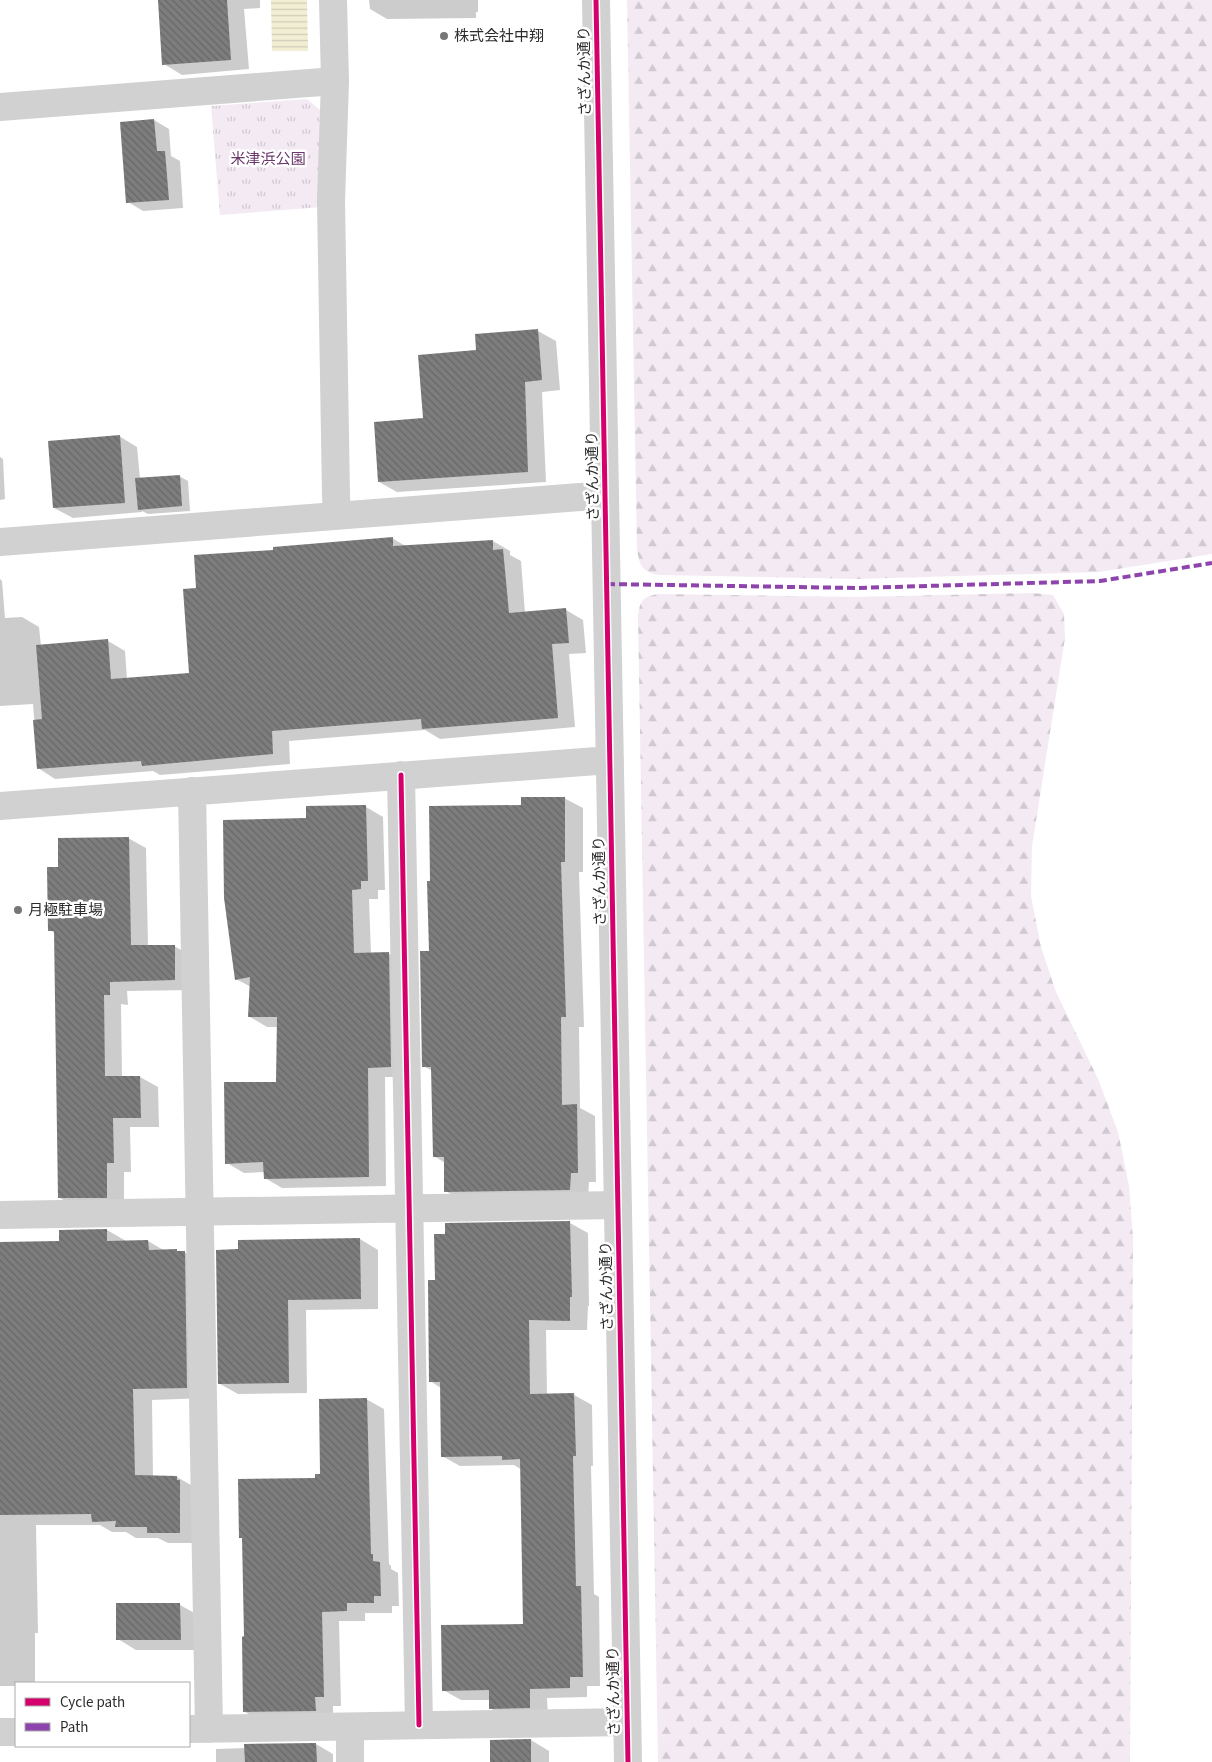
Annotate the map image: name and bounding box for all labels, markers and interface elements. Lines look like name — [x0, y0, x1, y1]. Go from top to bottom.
place label: 株式会社中翔 — [454, 26, 544, 47]
street label: さざんか通り — [574, 26, 596, 116]
marker: 株式会社中翔 — [438, 30, 450, 42]
park label: 米津浜公園 — [230, 149, 306, 170]
street label: さざんか通り — [582, 431, 604, 521]
street label: さざんか通り — [589, 836, 611, 926]
place label: 月極駐車場 — [28, 900, 103, 921]
marker: 月極駐車場 — [12, 904, 24, 916]
street label: さざんか通り — [596, 1241, 618, 1331]
street label: さざんか通り — [603, 1646, 625, 1736]
legend — [15, 1682, 190, 1747]
text: Cycle path — [60, 1692, 125, 1713]
text: Path — [60, 1717, 88, 1738]

